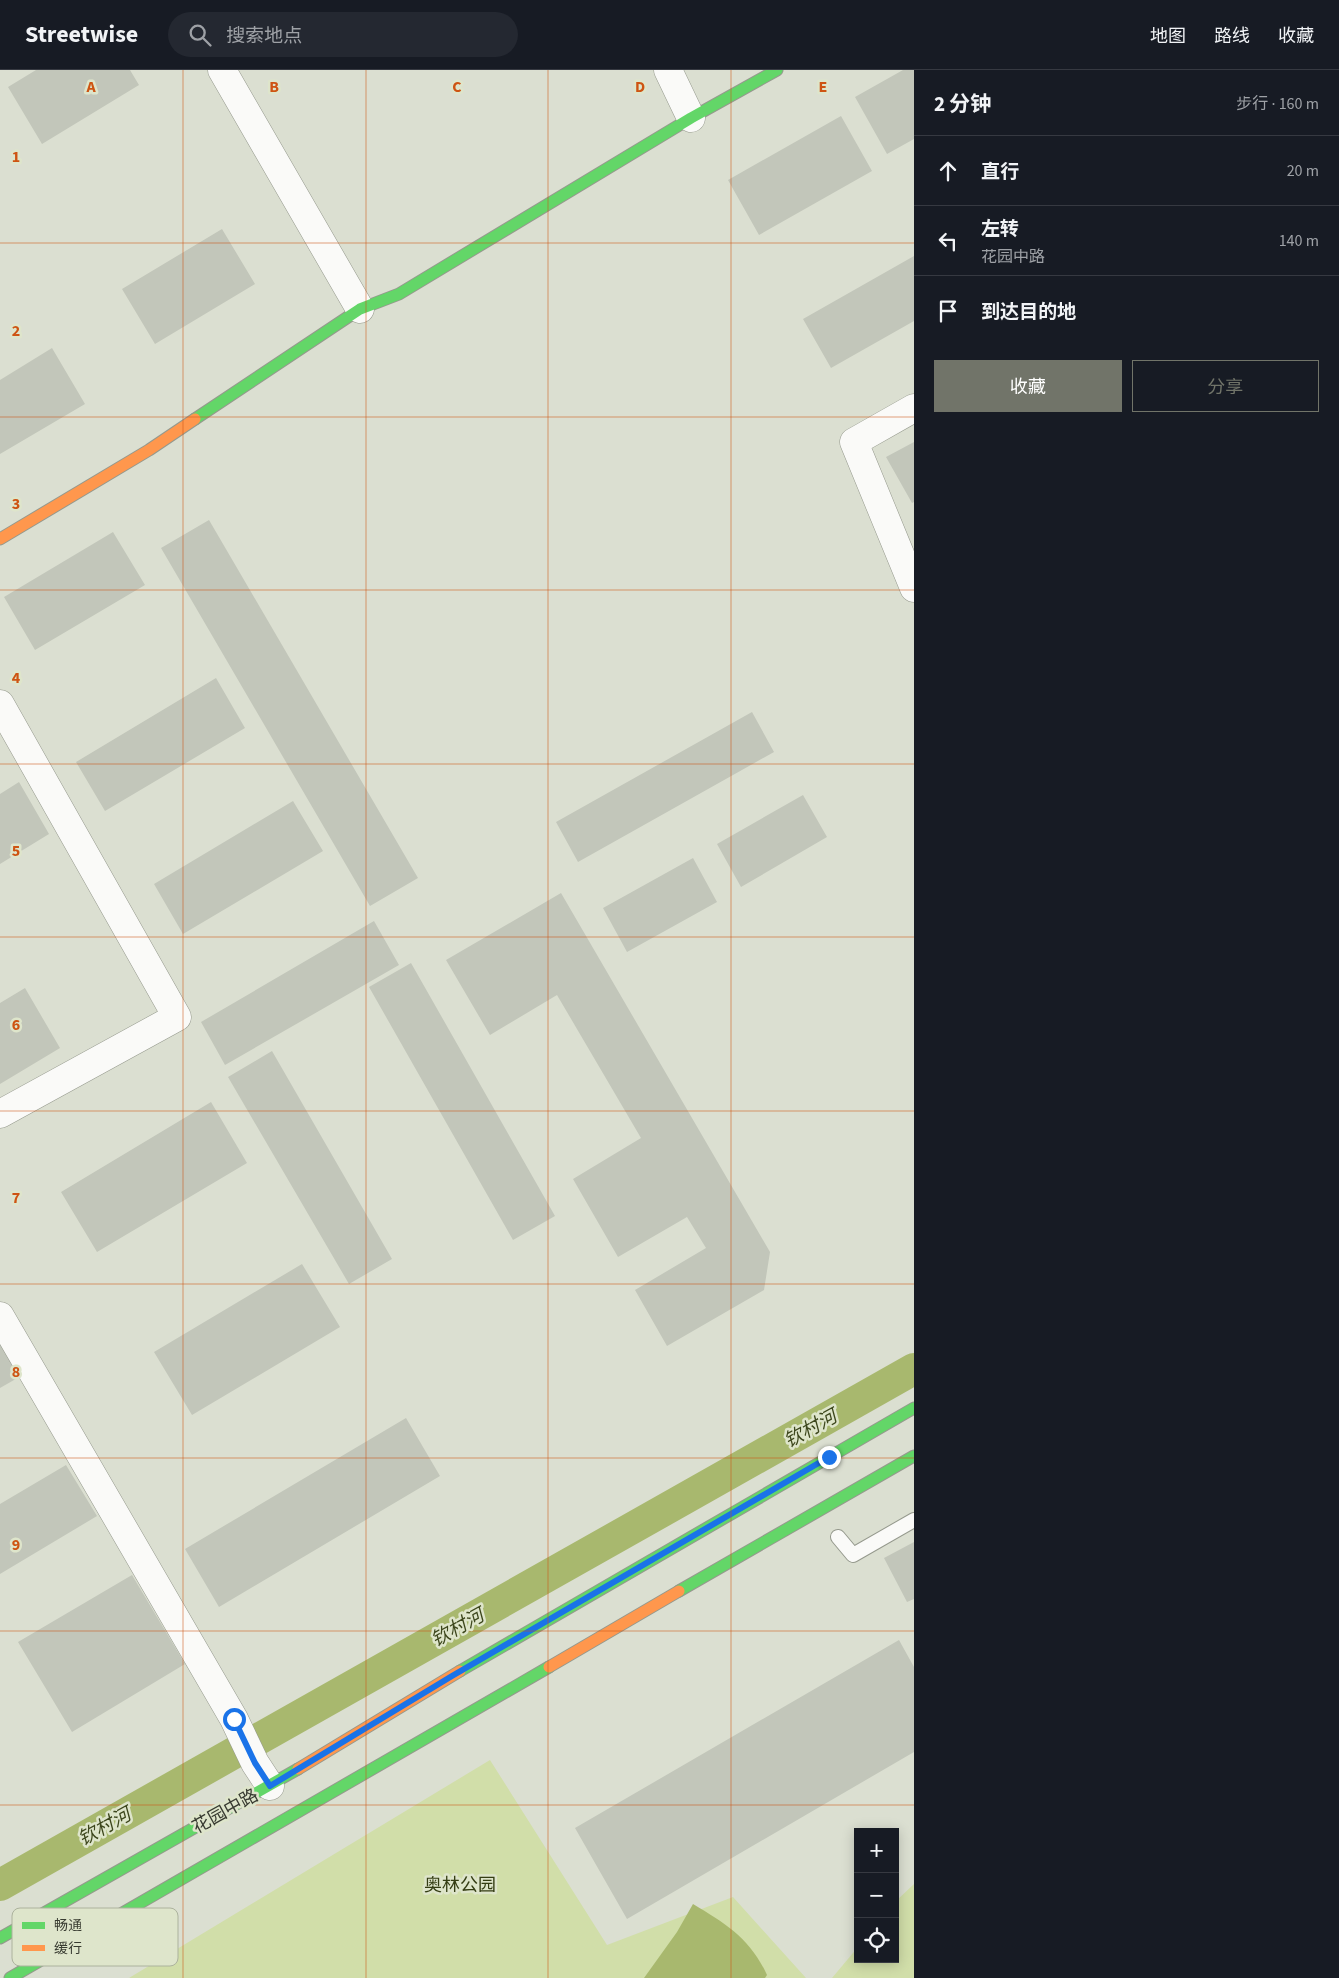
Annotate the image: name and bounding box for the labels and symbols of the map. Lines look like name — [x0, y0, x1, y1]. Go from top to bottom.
text: A — [85, 76, 96, 98]
text: B — [269, 76, 279, 98]
text: C — [452, 76, 462, 98]
text: D — [635, 76, 645, 98]
text: E — [819, 76, 827, 98]
text: 1 — [12, 146, 20, 168]
text: 2 — [12, 320, 20, 342]
text: 3 — [12, 493, 20, 515]
text: 4 — [12, 667, 21, 689]
text: 5 — [12, 840, 20, 862]
text: 6 — [12, 1014, 20, 1036]
text: 7 — [12, 1187, 20, 1209]
text: 8 — [12, 1361, 20, 1383]
water label: 钦村河 — [779, 1402, 846, 1455]
route end — [818, 1446, 841, 1469]
text: 9 — [12, 1534, 20, 1556]
water label: 钦村河 — [426, 1601, 493, 1654]
route start — [223, 1708, 246, 1731]
street label: 花园中路 — [188, 1783, 263, 1840]
water label: 钦村河 — [73, 1800, 140, 1853]
park label: 奥林公园 — [424, 1873, 496, 1898]
legend — [12, 1908, 178, 1966]
text: 畅通 — [54, 1916, 82, 1936]
text: 缓行 — [54, 1939, 82, 1959]

